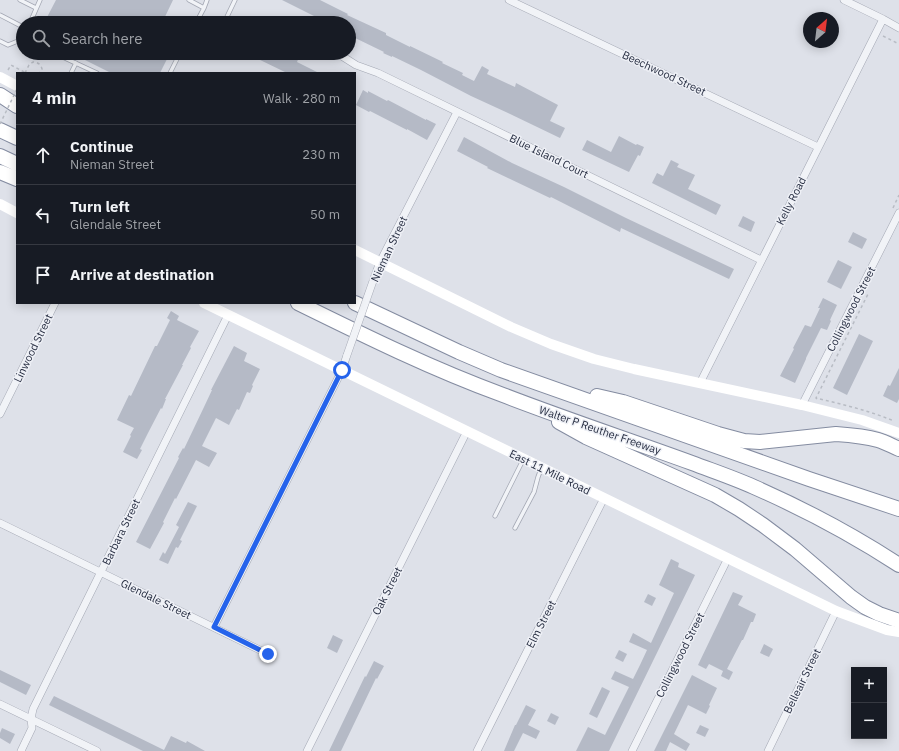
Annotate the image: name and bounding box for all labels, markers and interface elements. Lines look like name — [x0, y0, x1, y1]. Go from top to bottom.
north arrow — [803, 12, 839, 48]
search box — [16, 16, 356, 60]
icon: search — [30, 27, 52, 49]
text: Search here — [62, 29, 142, 48]
street label: Beechwood Street — [620, 47, 708, 99]
text: 4 min — [32, 87, 76, 109]
text: Walk · 280 m — [263, 90, 340, 107]
street label: Blue Island Court — [507, 131, 591, 181]
text: Continue — [70, 137, 134, 156]
icon: ahead — [32, 144, 54, 166]
text: 230 m — [302, 146, 340, 163]
text: Nieman Street — [70, 156, 154, 173]
street label: Kelly Road — [773, 175, 809, 227]
text: Turn left — [70, 197, 130, 216]
icon: left — [32, 204, 54, 226]
text: 50 m — [310, 206, 340, 223]
street label: Nieman Street — [368, 214, 410, 284]
text: Glendale Street — [70, 216, 161, 233]
icon: arrive — [32, 264, 54, 286]
street label: Collingwood Street — [824, 264, 879, 354]
text: Arrive at destination — [70, 265, 214, 284]
street label: Linwood Street — [10, 311, 56, 384]
route start — [333, 361, 351, 379]
street label: Walter P Reuther Freeway — [537, 403, 663, 458]
street label: East 11 Mile Road — [507, 446, 593, 498]
street label: Barbara Street — [99, 496, 143, 567]
street label: Oak Street — [369, 564, 405, 617]
street label: Glendale Street — [118, 576, 194, 622]
street label: Elm Street — [523, 598, 559, 650]
street label: Collingwood Street — [653, 610, 708, 700]
route end — [259, 645, 277, 663]
street label: Belleair Street — [780, 646, 824, 716]
map controls — [851, 667, 887, 739]
button: + — [851, 667, 887, 703]
button: − — [851, 703, 887, 739]

